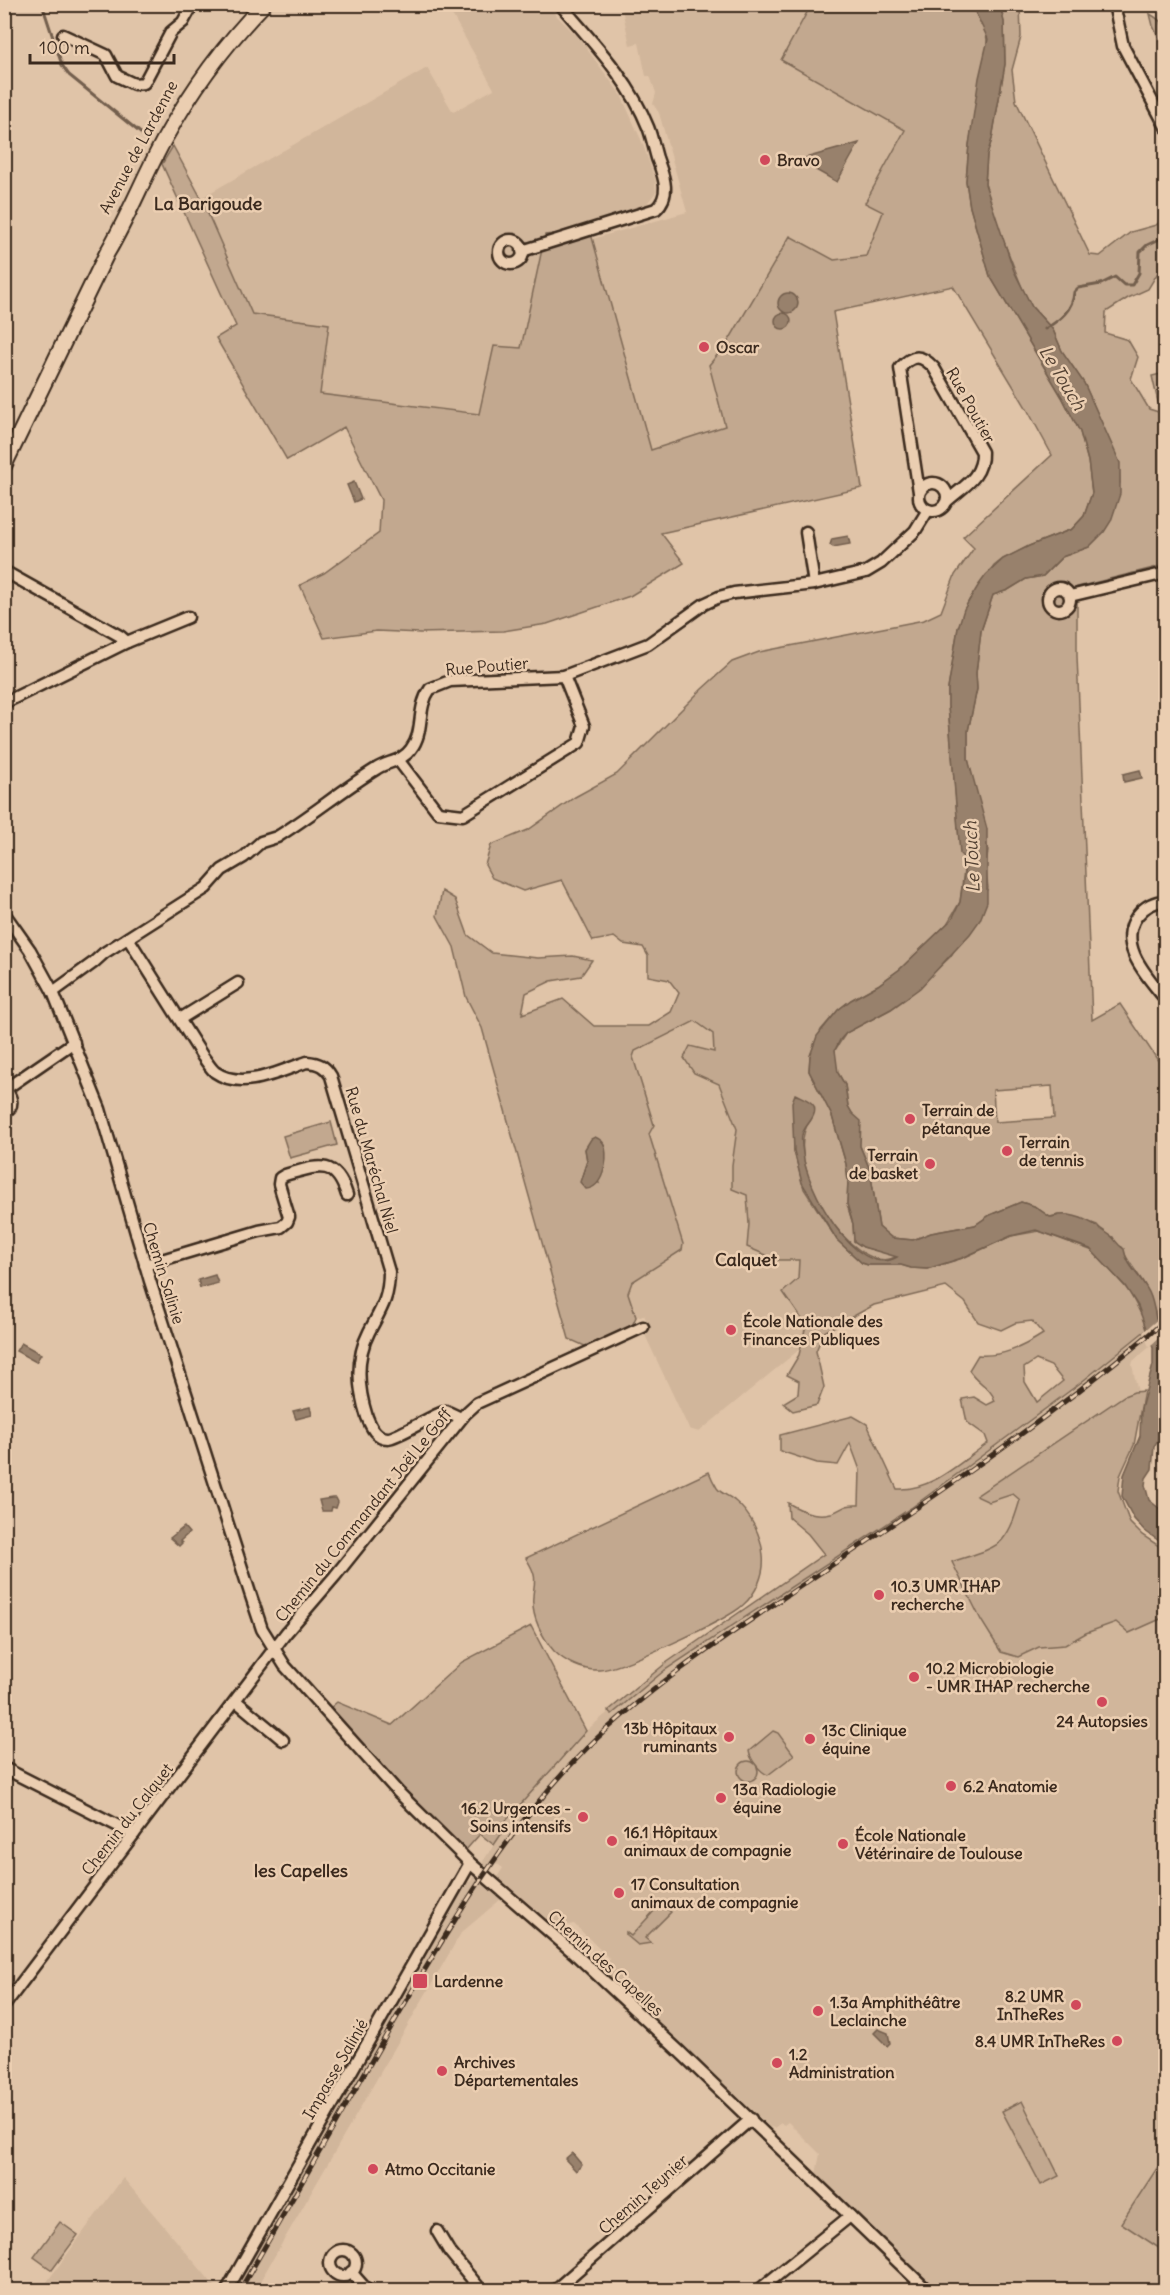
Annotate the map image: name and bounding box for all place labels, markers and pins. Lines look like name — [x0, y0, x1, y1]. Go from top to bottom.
place label: Bravo — [777, 150, 820, 170]
marker: Bravo — [758, 153, 772, 167]
place label: Oscar — [716, 337, 760, 357]
marker: Oscar — [697, 340, 711, 354]
place label: Terrain de pétanque — [922, 1100, 995, 1139]
marker: Terrain de pétanque — [903, 1112, 917, 1126]
place label: Terrain de tennis — [1019, 1132, 1084, 1170]
marker: Terrain de tennis — [1000, 1144, 1014, 1158]
place label: Terrain de basket — [849, 1145, 919, 1183]
marker: Terrain de basket — [923, 1157, 937, 1171]
place label: École Nationale des Finances Publiques — [743, 1311, 883, 1350]
marker: École Nationale des Finances Publiques — [724, 1323, 738, 1337]
place label: 10.3 UMR IHAP recherche — [891, 1576, 1001, 1614]
marker: 10.3 UMR IHAP recherche — [872, 1588, 886, 1602]
place label: 10.2 Microbiologie - UMR IHAP recherche — [926, 1658, 1090, 1696]
marker: 10.2 Microbiologie - UMR IHAP recherche — [907, 1670, 921, 1684]
marker: 24 Autopsies — [1095, 1695, 1109, 1709]
place label: 24 Autopsies — [1056, 1711, 1148, 1732]
place label: 13b Hôpitaux ruminants — [624, 1718, 717, 1756]
place label: 13c Clinique équine — [822, 1720, 907, 1759]
marker: 13b Hôpitaux ruminants — [722, 1730, 736, 1744]
marker: 13c Clinique équine — [803, 1732, 817, 1746]
place label: 6.2 Anatomie — [963, 1776, 1058, 1796]
place label: 13a Radiologie équine — [733, 1779, 837, 1818]
marker: 6.2 Anatomie — [944, 1779, 958, 1793]
marker: 13a Radiologie équine — [714, 1791, 728, 1805]
place label: 16.2 Urgences - Soins intensifs — [461, 1798, 571, 1836]
marker: 16.2 Urgences - Soins intensifs — [576, 1810, 590, 1824]
place label: 16.1 Hôpitaux animaux de compagnie — [624, 1822, 792, 1861]
place label: École Nationale Vétérinaire de Toulouse — [855, 1825, 1023, 1863]
marker: 16.1 Hôpitaux animaux de compagnie — [605, 1834, 619, 1848]
marker: École Nationale Vétérinaire de Toulouse — [836, 1837, 850, 1851]
place label: 17 Consultation animaux de compagnie — [631, 1874, 799, 1913]
marker: 17 Consultation animaux de compagnie — [612, 1886, 626, 1900]
place label: Lardenne — [434, 1971, 504, 1991]
marker: Lardenne — [411, 1972, 429, 1990]
place label: 8.2 UMR InTheRes — [997, 1986, 1065, 2024]
place label: 1.3a Amphithéâtre Leclainche — [830, 1992, 961, 2030]
marker: 8.2 UMR InTheRes — [1069, 1998, 1083, 2012]
marker: 1.3a Amphithéâtre Leclainche — [811, 2004, 825, 2018]
place label: 8.4 UMR InTheRes — [975, 2031, 1105, 2051]
marker: 8.4 UMR InTheRes — [1110, 2034, 1124, 2048]
place label: 1.2 Administration — [789, 2044, 895, 2082]
place label: Archives Départementales — [454, 2052, 578, 2091]
marker: 1.2 Administration — [770, 2056, 784, 2070]
marker: Archives Départementales — [435, 2064, 449, 2078]
place label: Atmo Occitanie — [385, 2159, 496, 2179]
marker: Atmo Occitanie — [366, 2162, 380, 2176]

